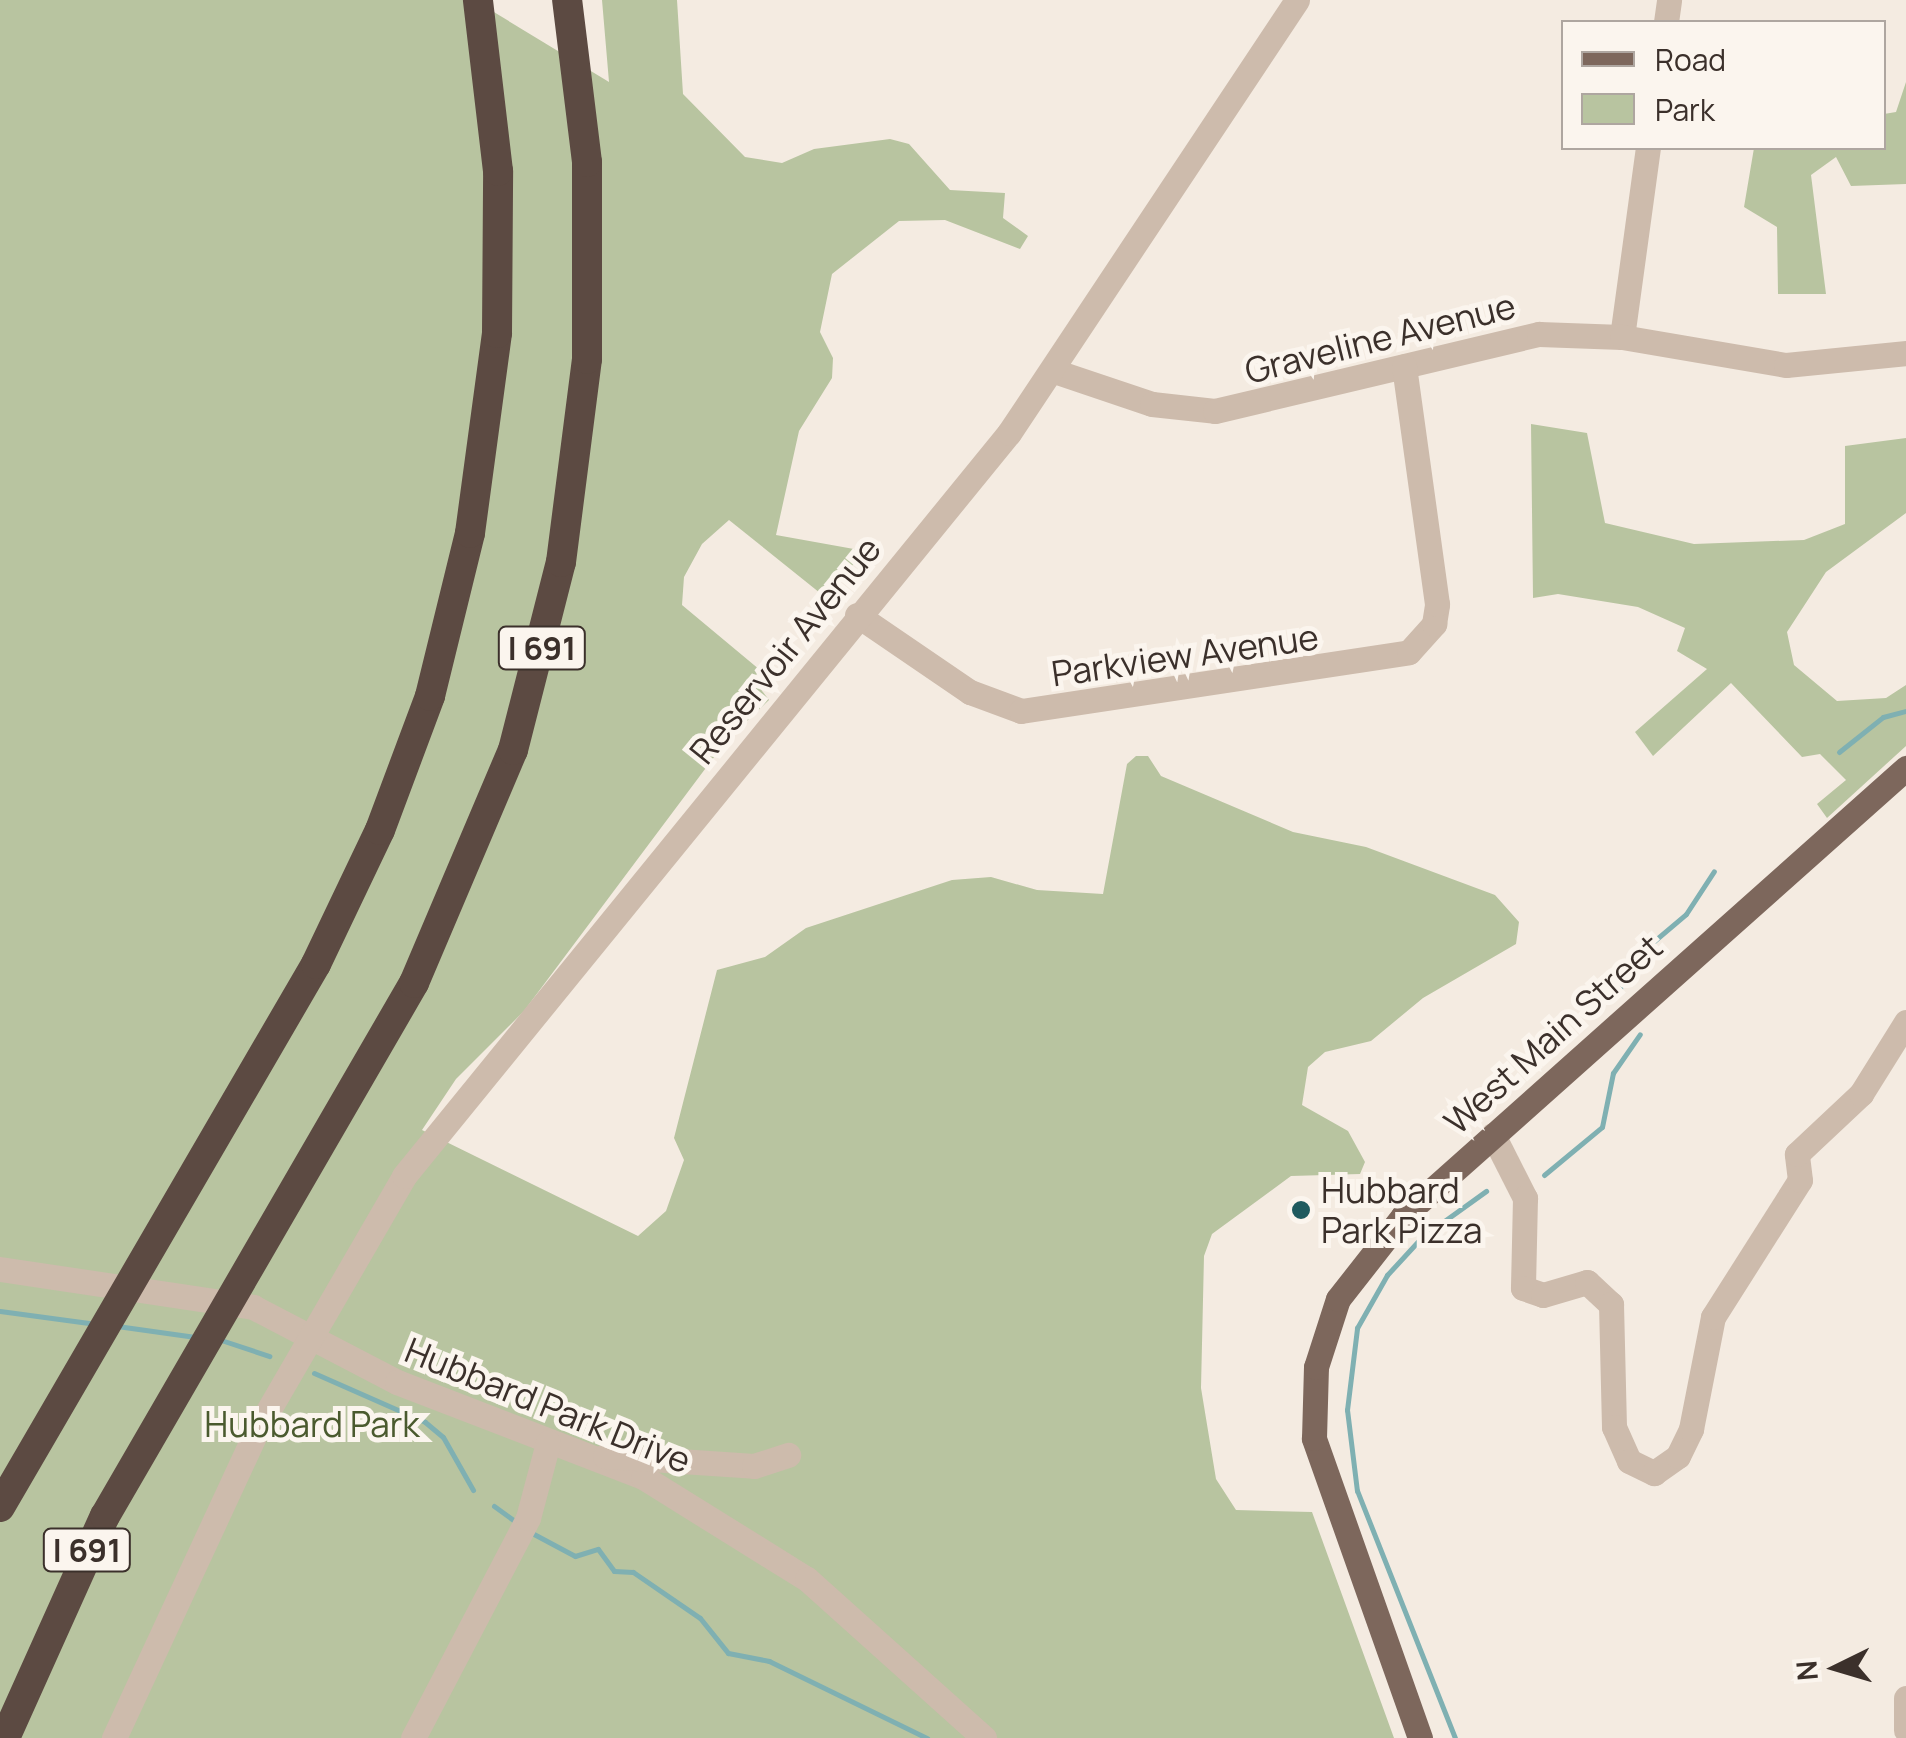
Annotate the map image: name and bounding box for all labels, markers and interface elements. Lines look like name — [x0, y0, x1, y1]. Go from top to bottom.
legend — [1561, 20, 1886, 150]
text: Road — [1655, 39, 1726, 80]
text: Park — [1655, 89, 1715, 130]
street label: Graveline Avenue — [1240, 284, 1520, 392]
street label: Reservoir Avenue — [681, 528, 889, 772]
street label: Parkview Avenue — [1049, 615, 1321, 695]
road number: I 691 — [497, 621, 587, 675]
street label: West Main Street — [1436, 925, 1670, 1143]
place label: Hubbard Park Pizza — [1321, 1169, 1483, 1251]
marker: Hubbard Park Pizza — [1290, 1199, 1312, 1221]
street label: Hubbard Park Drive — [399, 1329, 697, 1481]
park label: Hubbard Park — [204, 1403, 420, 1445]
road number: I 691 — [42, 1523, 132, 1577]
north arrow — [1786, 1618, 1886, 1718]
text: N — [1786, 1659, 1826, 1682]

